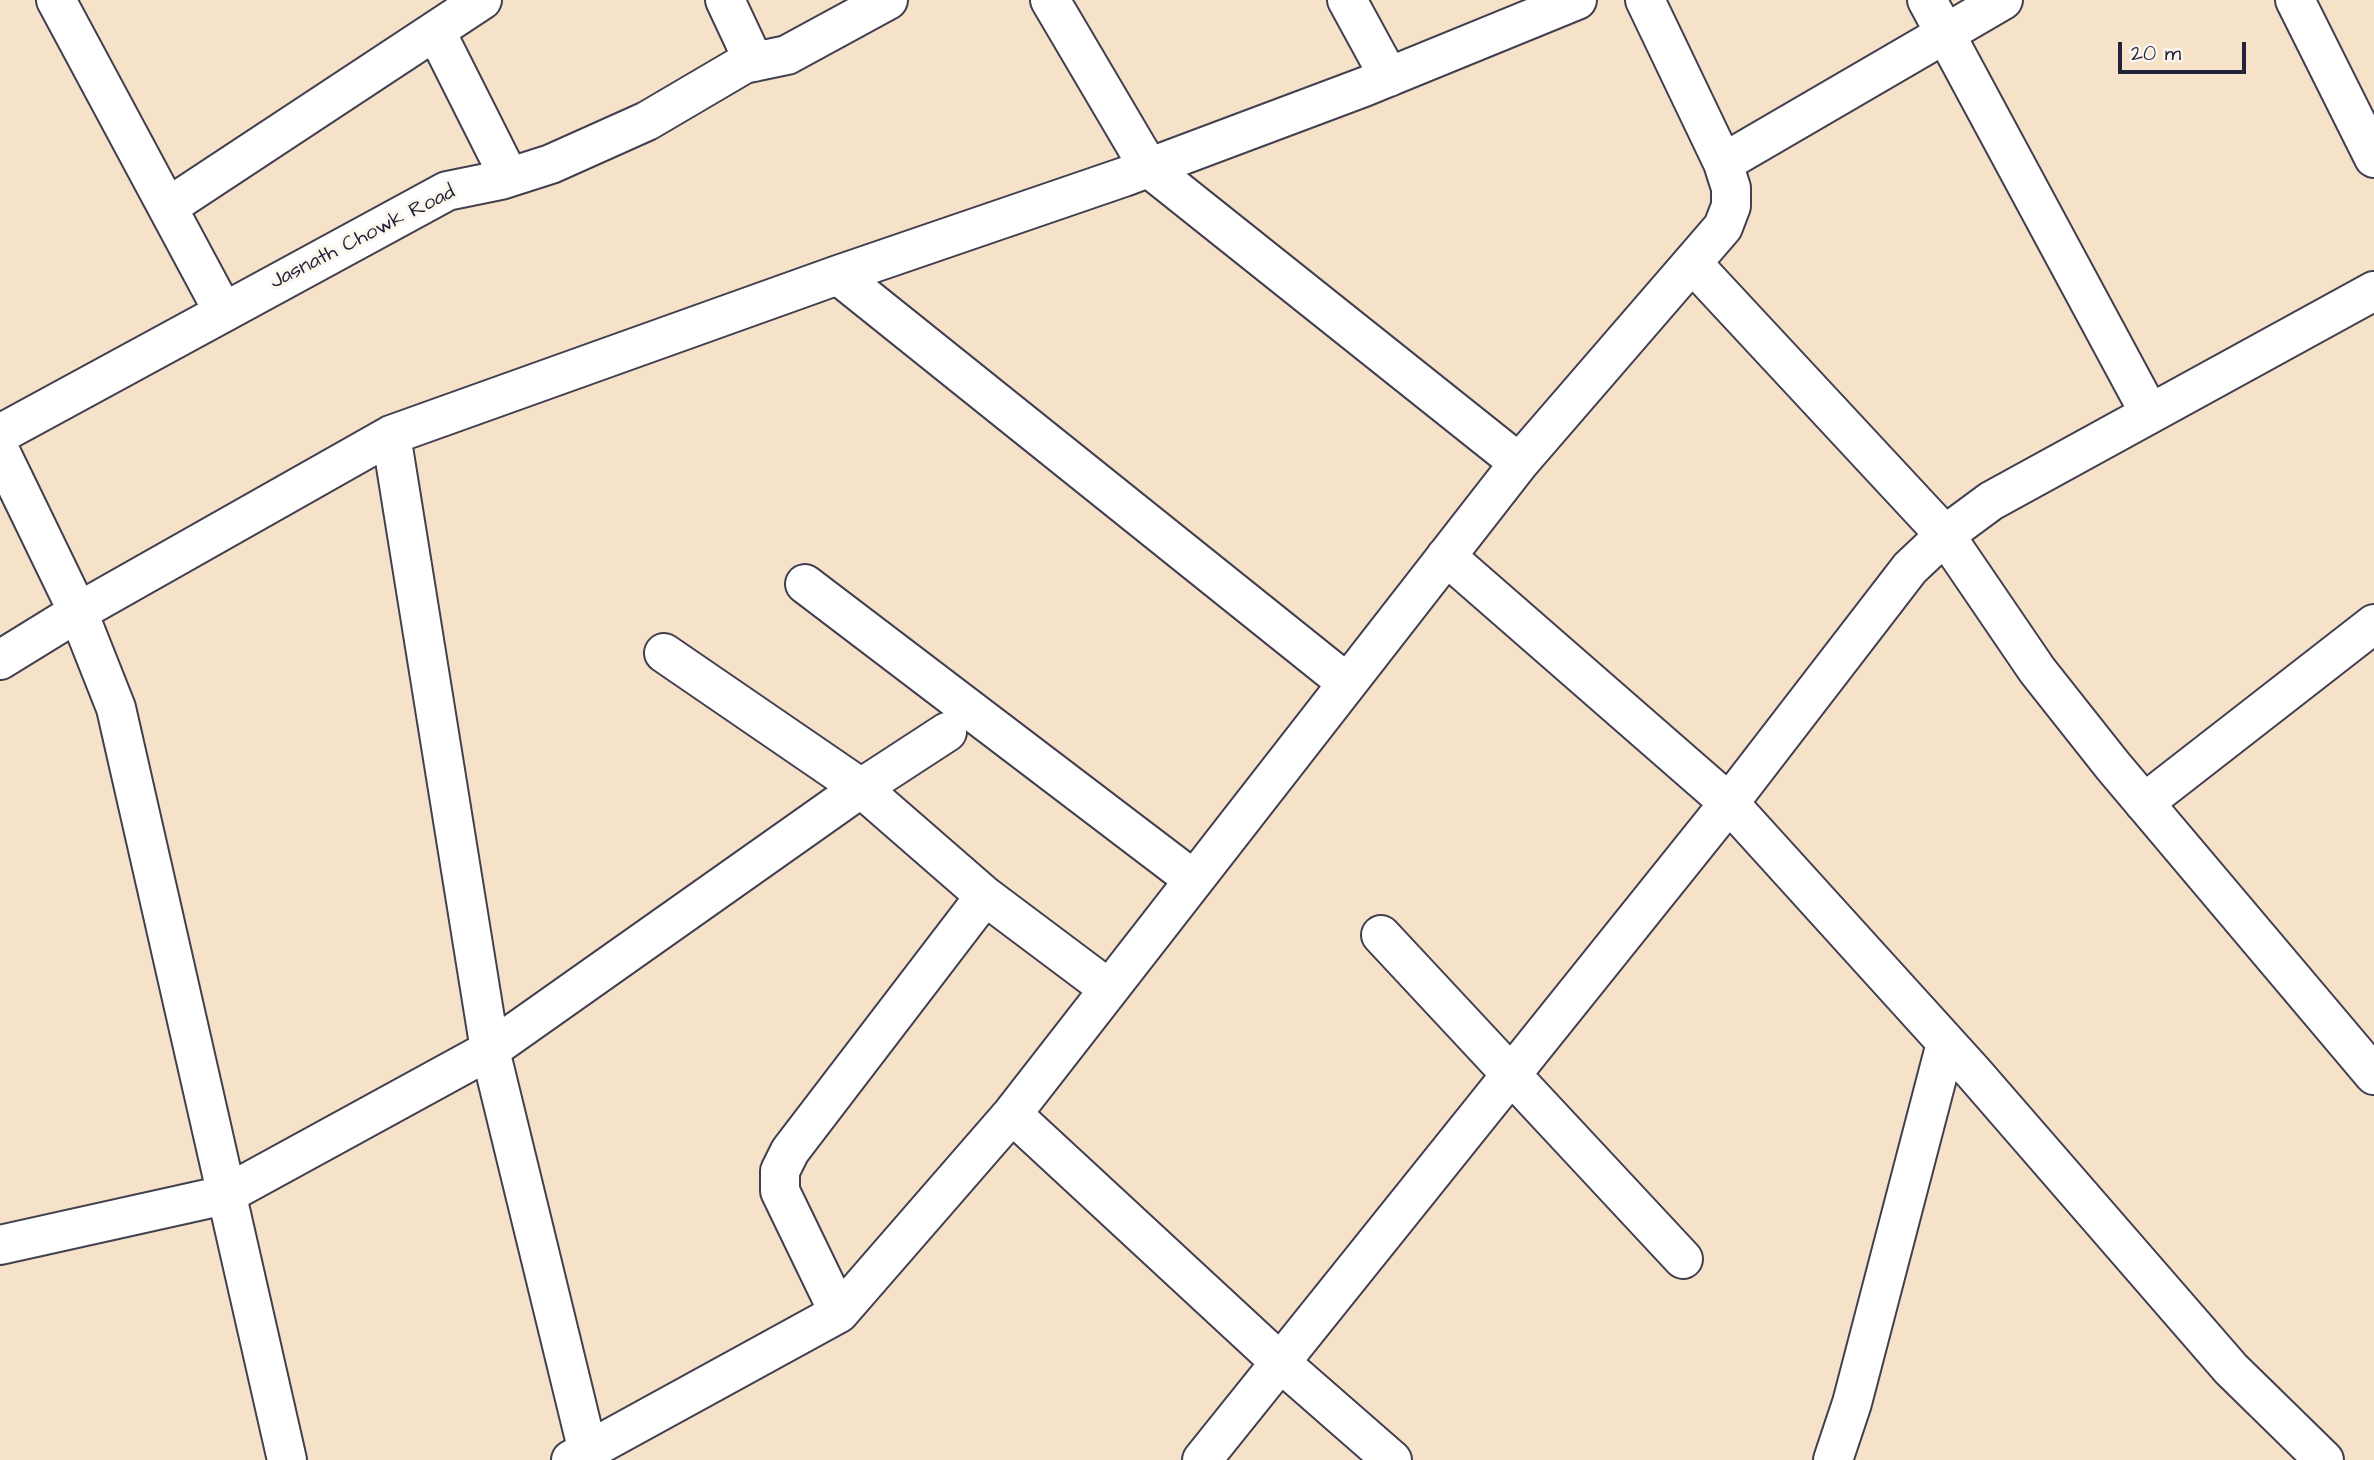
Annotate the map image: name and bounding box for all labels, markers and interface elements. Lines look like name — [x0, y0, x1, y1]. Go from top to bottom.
scale bar — [2122, 28, 2250, 72]
text: 20 m — [2131, 39, 2181, 68]
street label: Jasnath Chowk Road — [266, 180, 460, 296]

